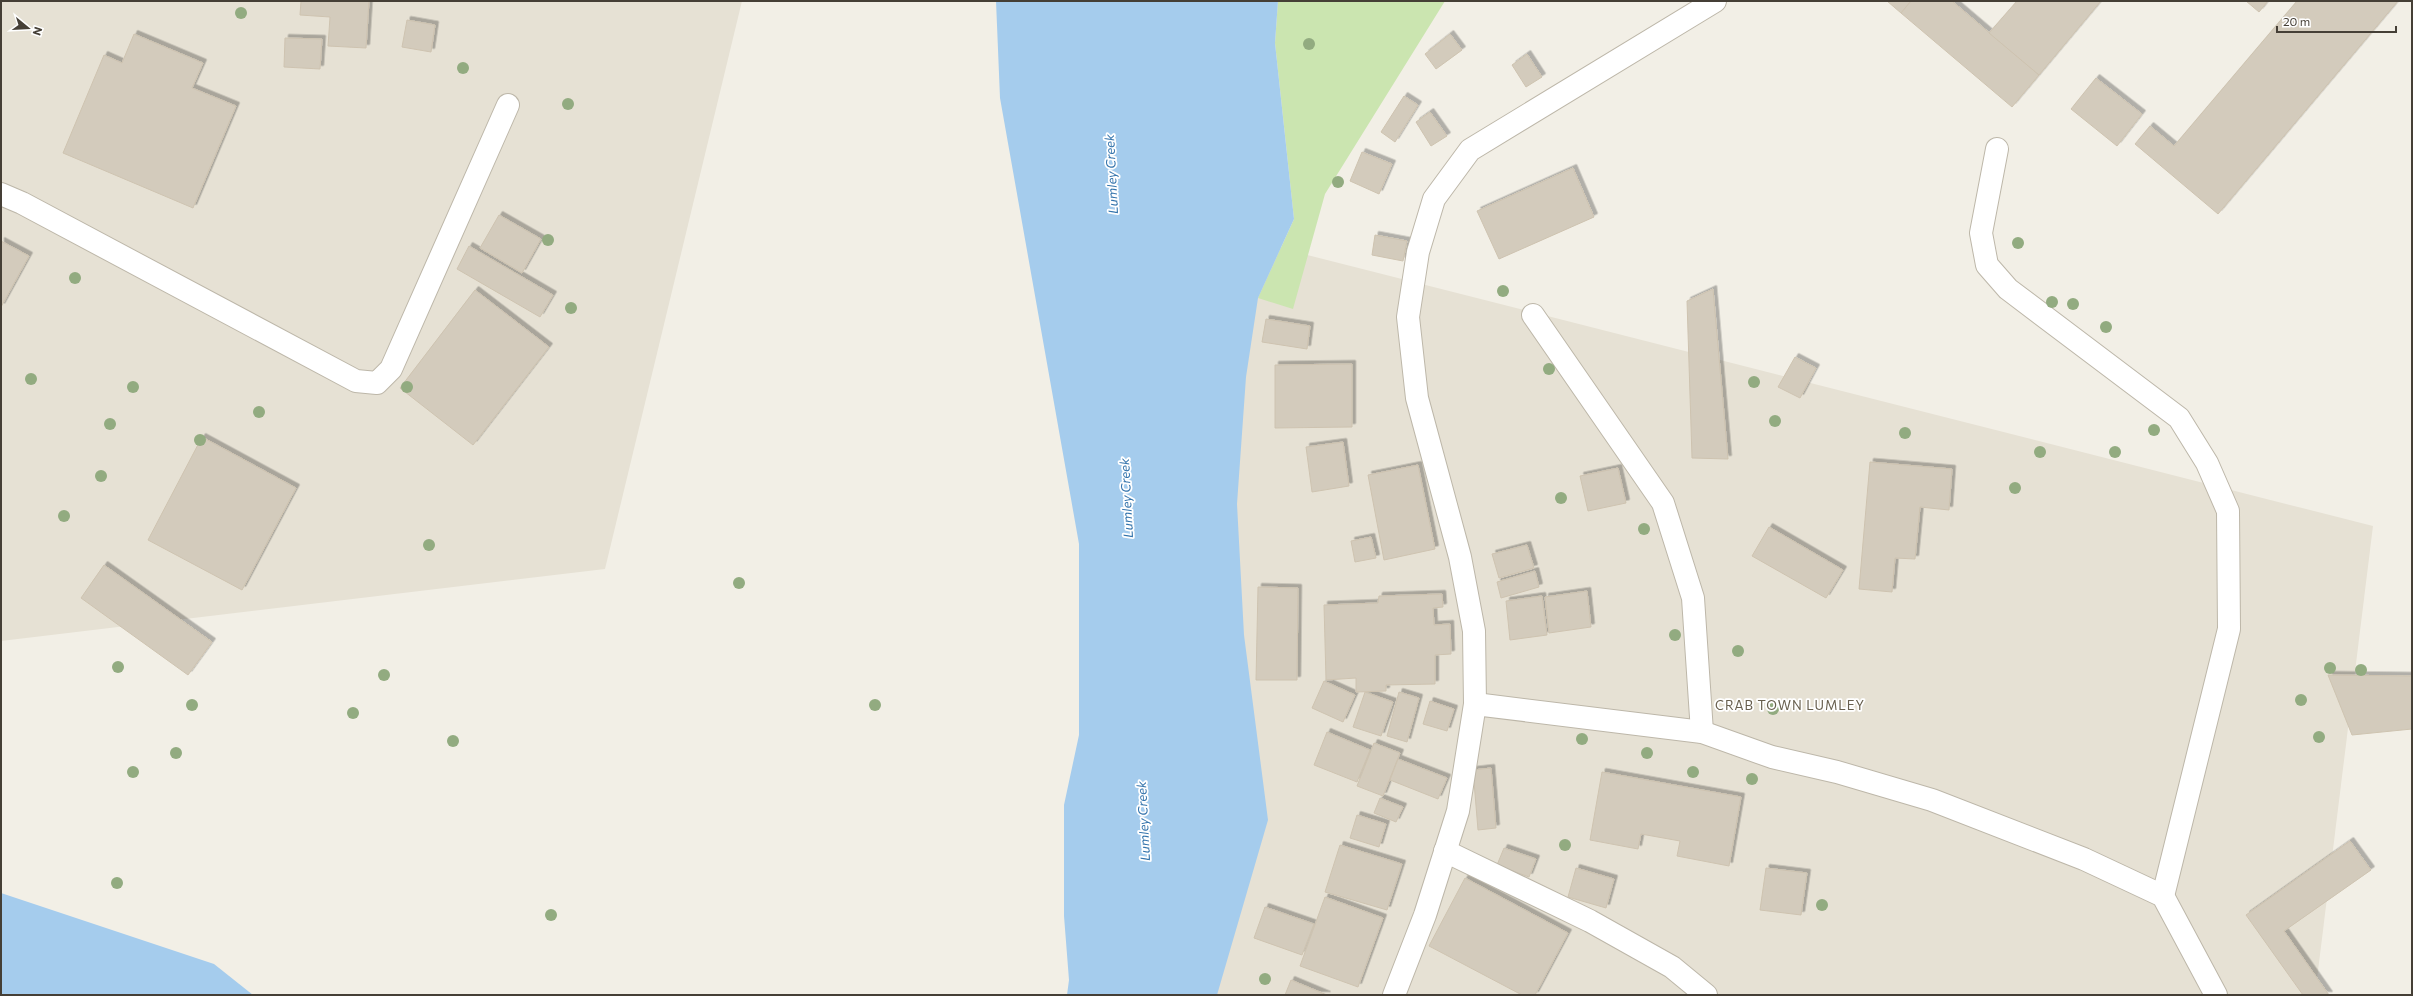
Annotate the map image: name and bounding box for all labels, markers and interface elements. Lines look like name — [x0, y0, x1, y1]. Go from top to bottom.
north arrow — [8, 8, 48, 48]
scale bar — [2277, 8, 2396, 34]
text: 20 m — [2283, 14, 2310, 28]
text: N — [31, 25, 45, 37]
water label: Lumley Creek — [1101, 133, 1121, 214]
water label: Lumley Creek — [1116, 457, 1136, 538]
district label: CRAB TOWN LUMLEY — [1715, 697, 1865, 713]
water label: Lumley Creek — [1133, 780, 1153, 861]

